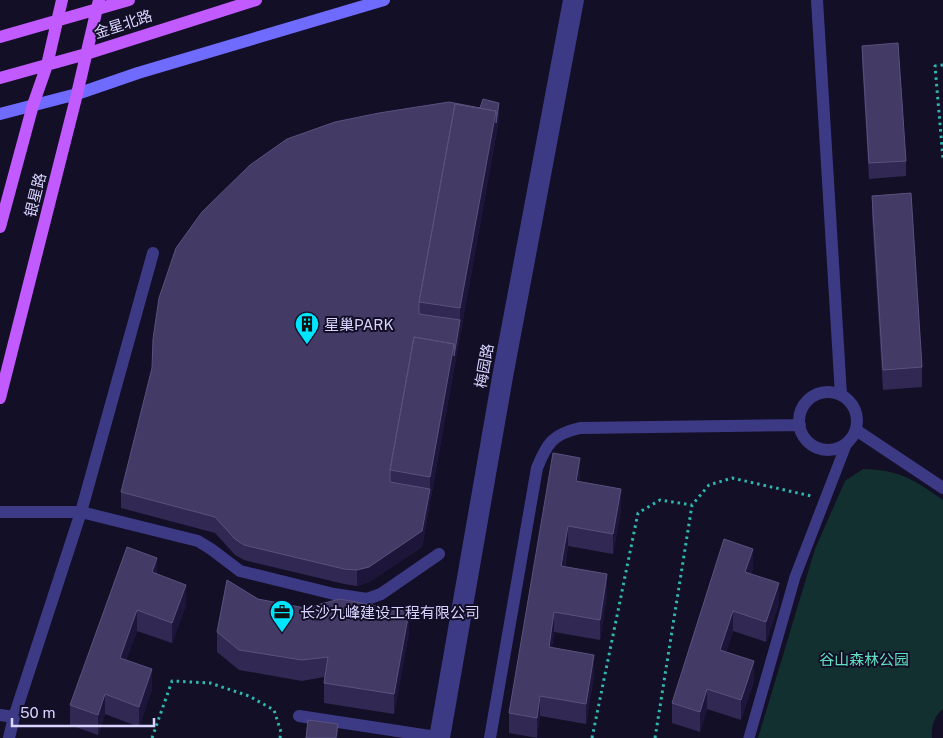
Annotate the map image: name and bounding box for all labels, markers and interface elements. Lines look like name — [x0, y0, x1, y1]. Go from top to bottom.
street label: 金星北路 — [92, 7, 154, 41]
street label: 银星路 — [21, 171, 49, 219]
building icon: 星巢PARK — [294, 311, 320, 345]
place label: 星巢PARK — [324, 316, 394, 333]
street label: 梅园路 — [472, 342, 496, 390]
office icon: 长沙九峰建设工程有限公司 — [269, 599, 295, 633]
place label: 长沙九峰建设工程有限公司 — [300, 604, 480, 621]
park label: 谷山森林公园 — [819, 651, 909, 668]
scale bar — [12, 696, 155, 728]
text: 50 m — [20, 704, 55, 721]

